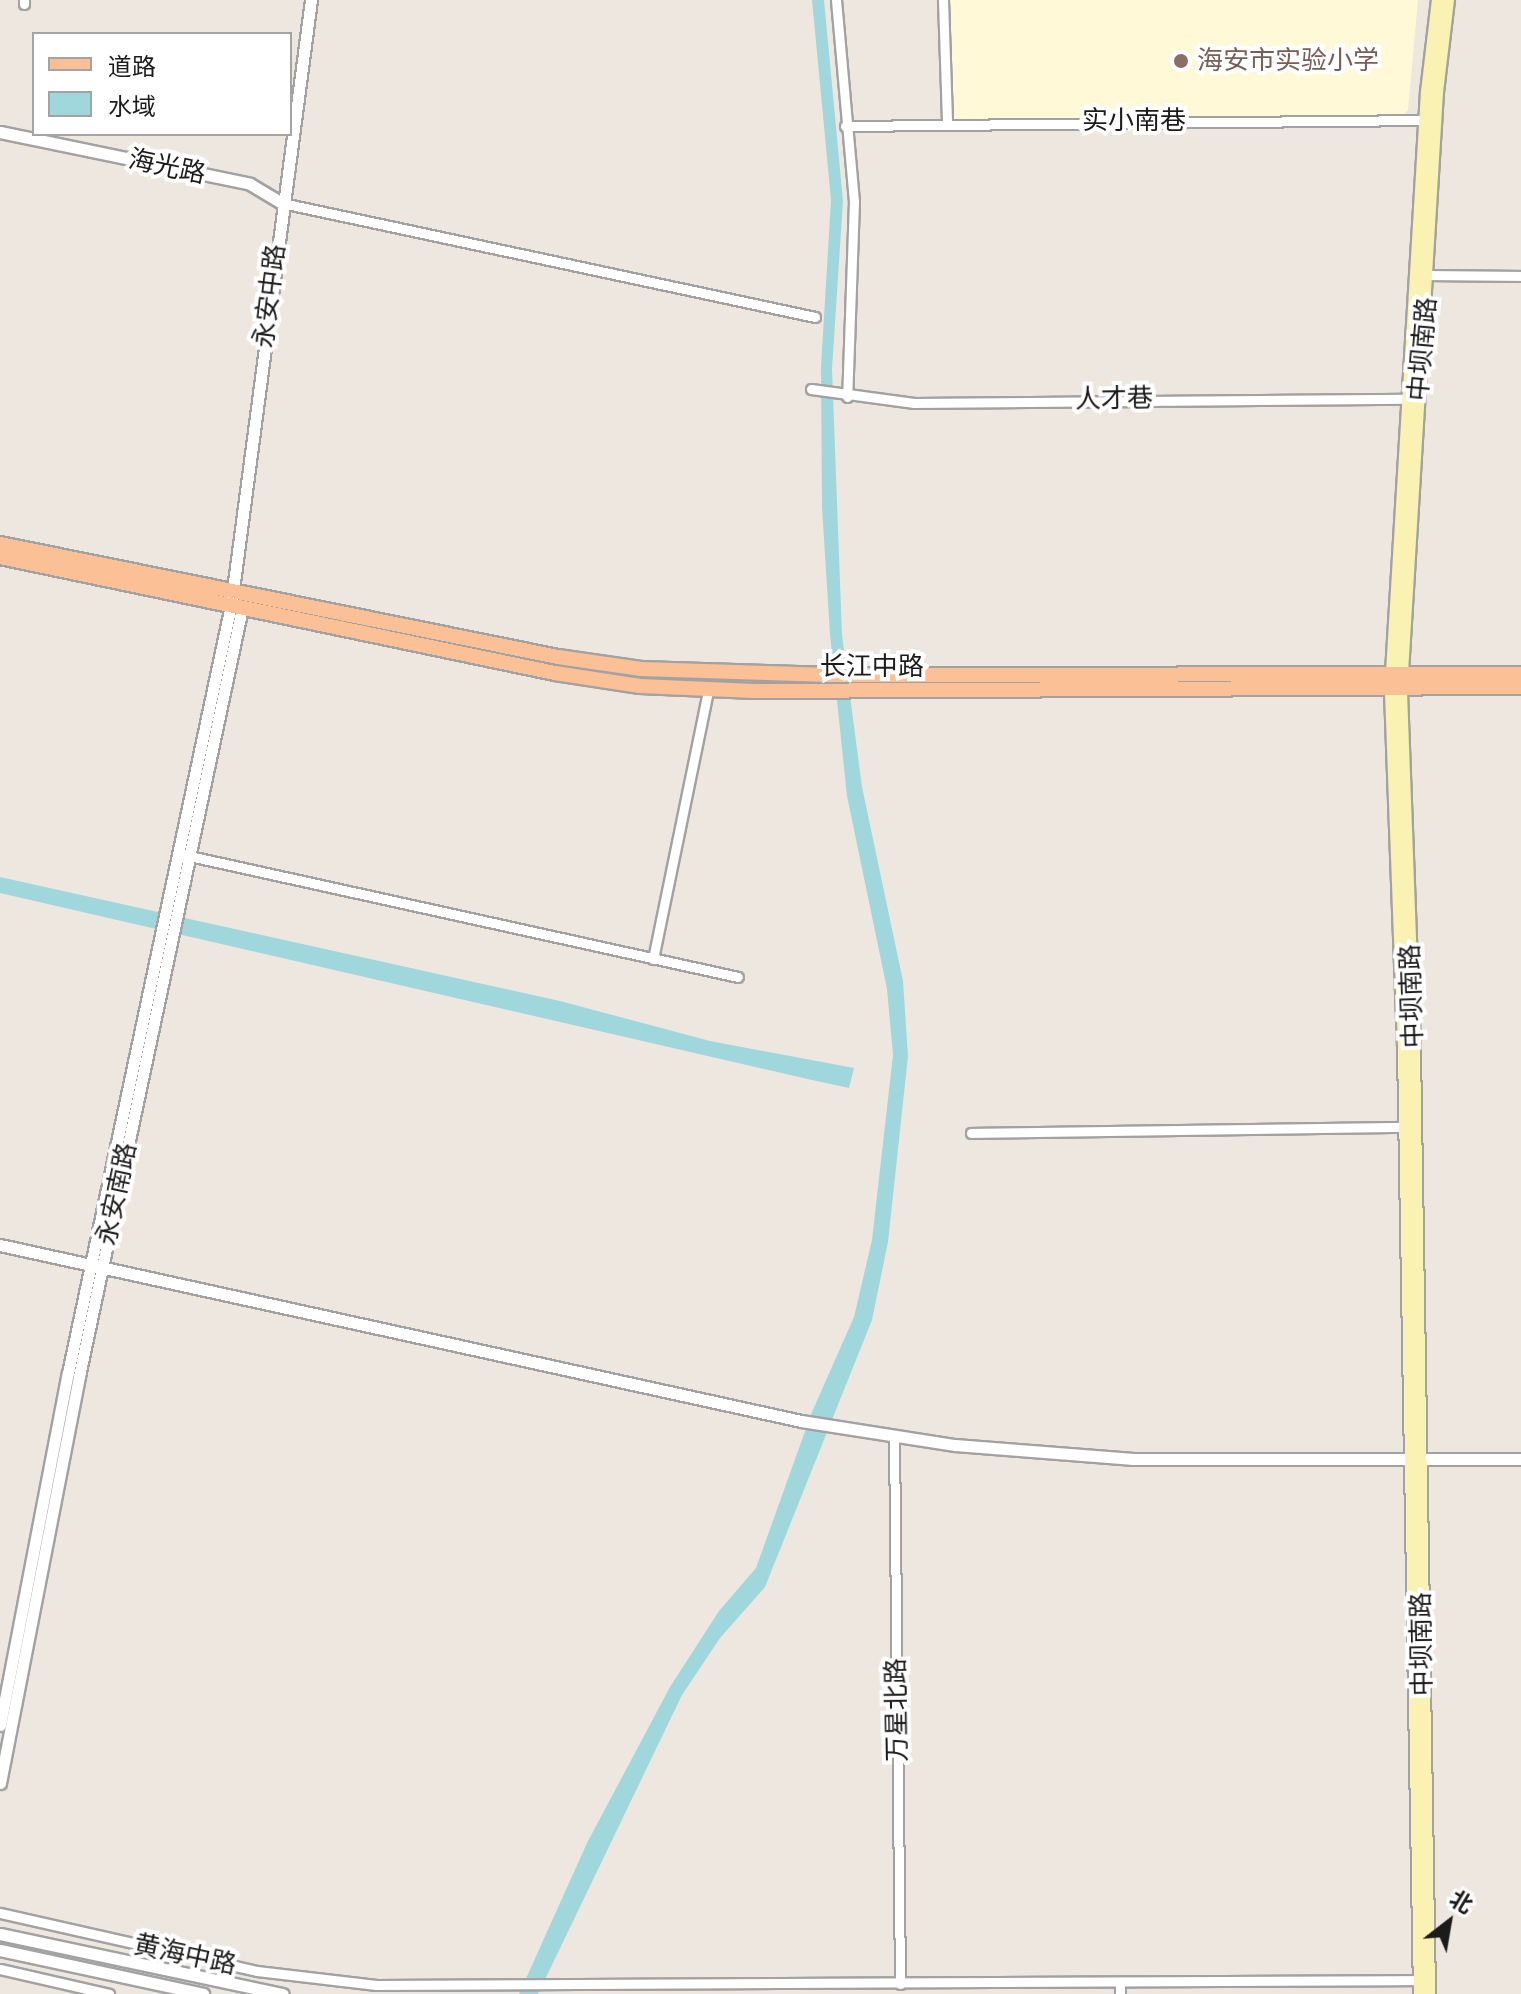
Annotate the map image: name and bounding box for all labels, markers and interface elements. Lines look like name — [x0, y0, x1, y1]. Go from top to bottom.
legend — [32, 32, 292, 136]
place label: 海安市实验小学 — [1197, 45, 1379, 77]
text: 道路 — [108, 52, 156, 81]
marker: 海安市实验小学 — [1172, 52, 1190, 70]
text: 水域 — [108, 92, 156, 121]
street label: 实小南巷 — [1082, 105, 1186, 137]
street label: 海光路 — [126, 144, 208, 190]
street label: 永安中路 — [248, 242, 292, 350]
street label: 中坝南路 — [1403, 296, 1443, 402]
street label: 人才巷 — [1075, 383, 1153, 415]
street label: 长江中路 — [820, 651, 924, 683]
street label: 中坝南路 — [1395, 943, 1429, 1049]
street label: 永安南路 — [91, 1140, 143, 1248]
street label: 中坝南路 — [1405, 1592, 1439, 1696]
street label: 万星北路 — [880, 1658, 914, 1762]
north arrow — [1409, 1882, 1489, 1962]
text: 北 — [1445, 1885, 1477, 1918]
street label: 黄海中路 — [131, 1929, 239, 1981]

